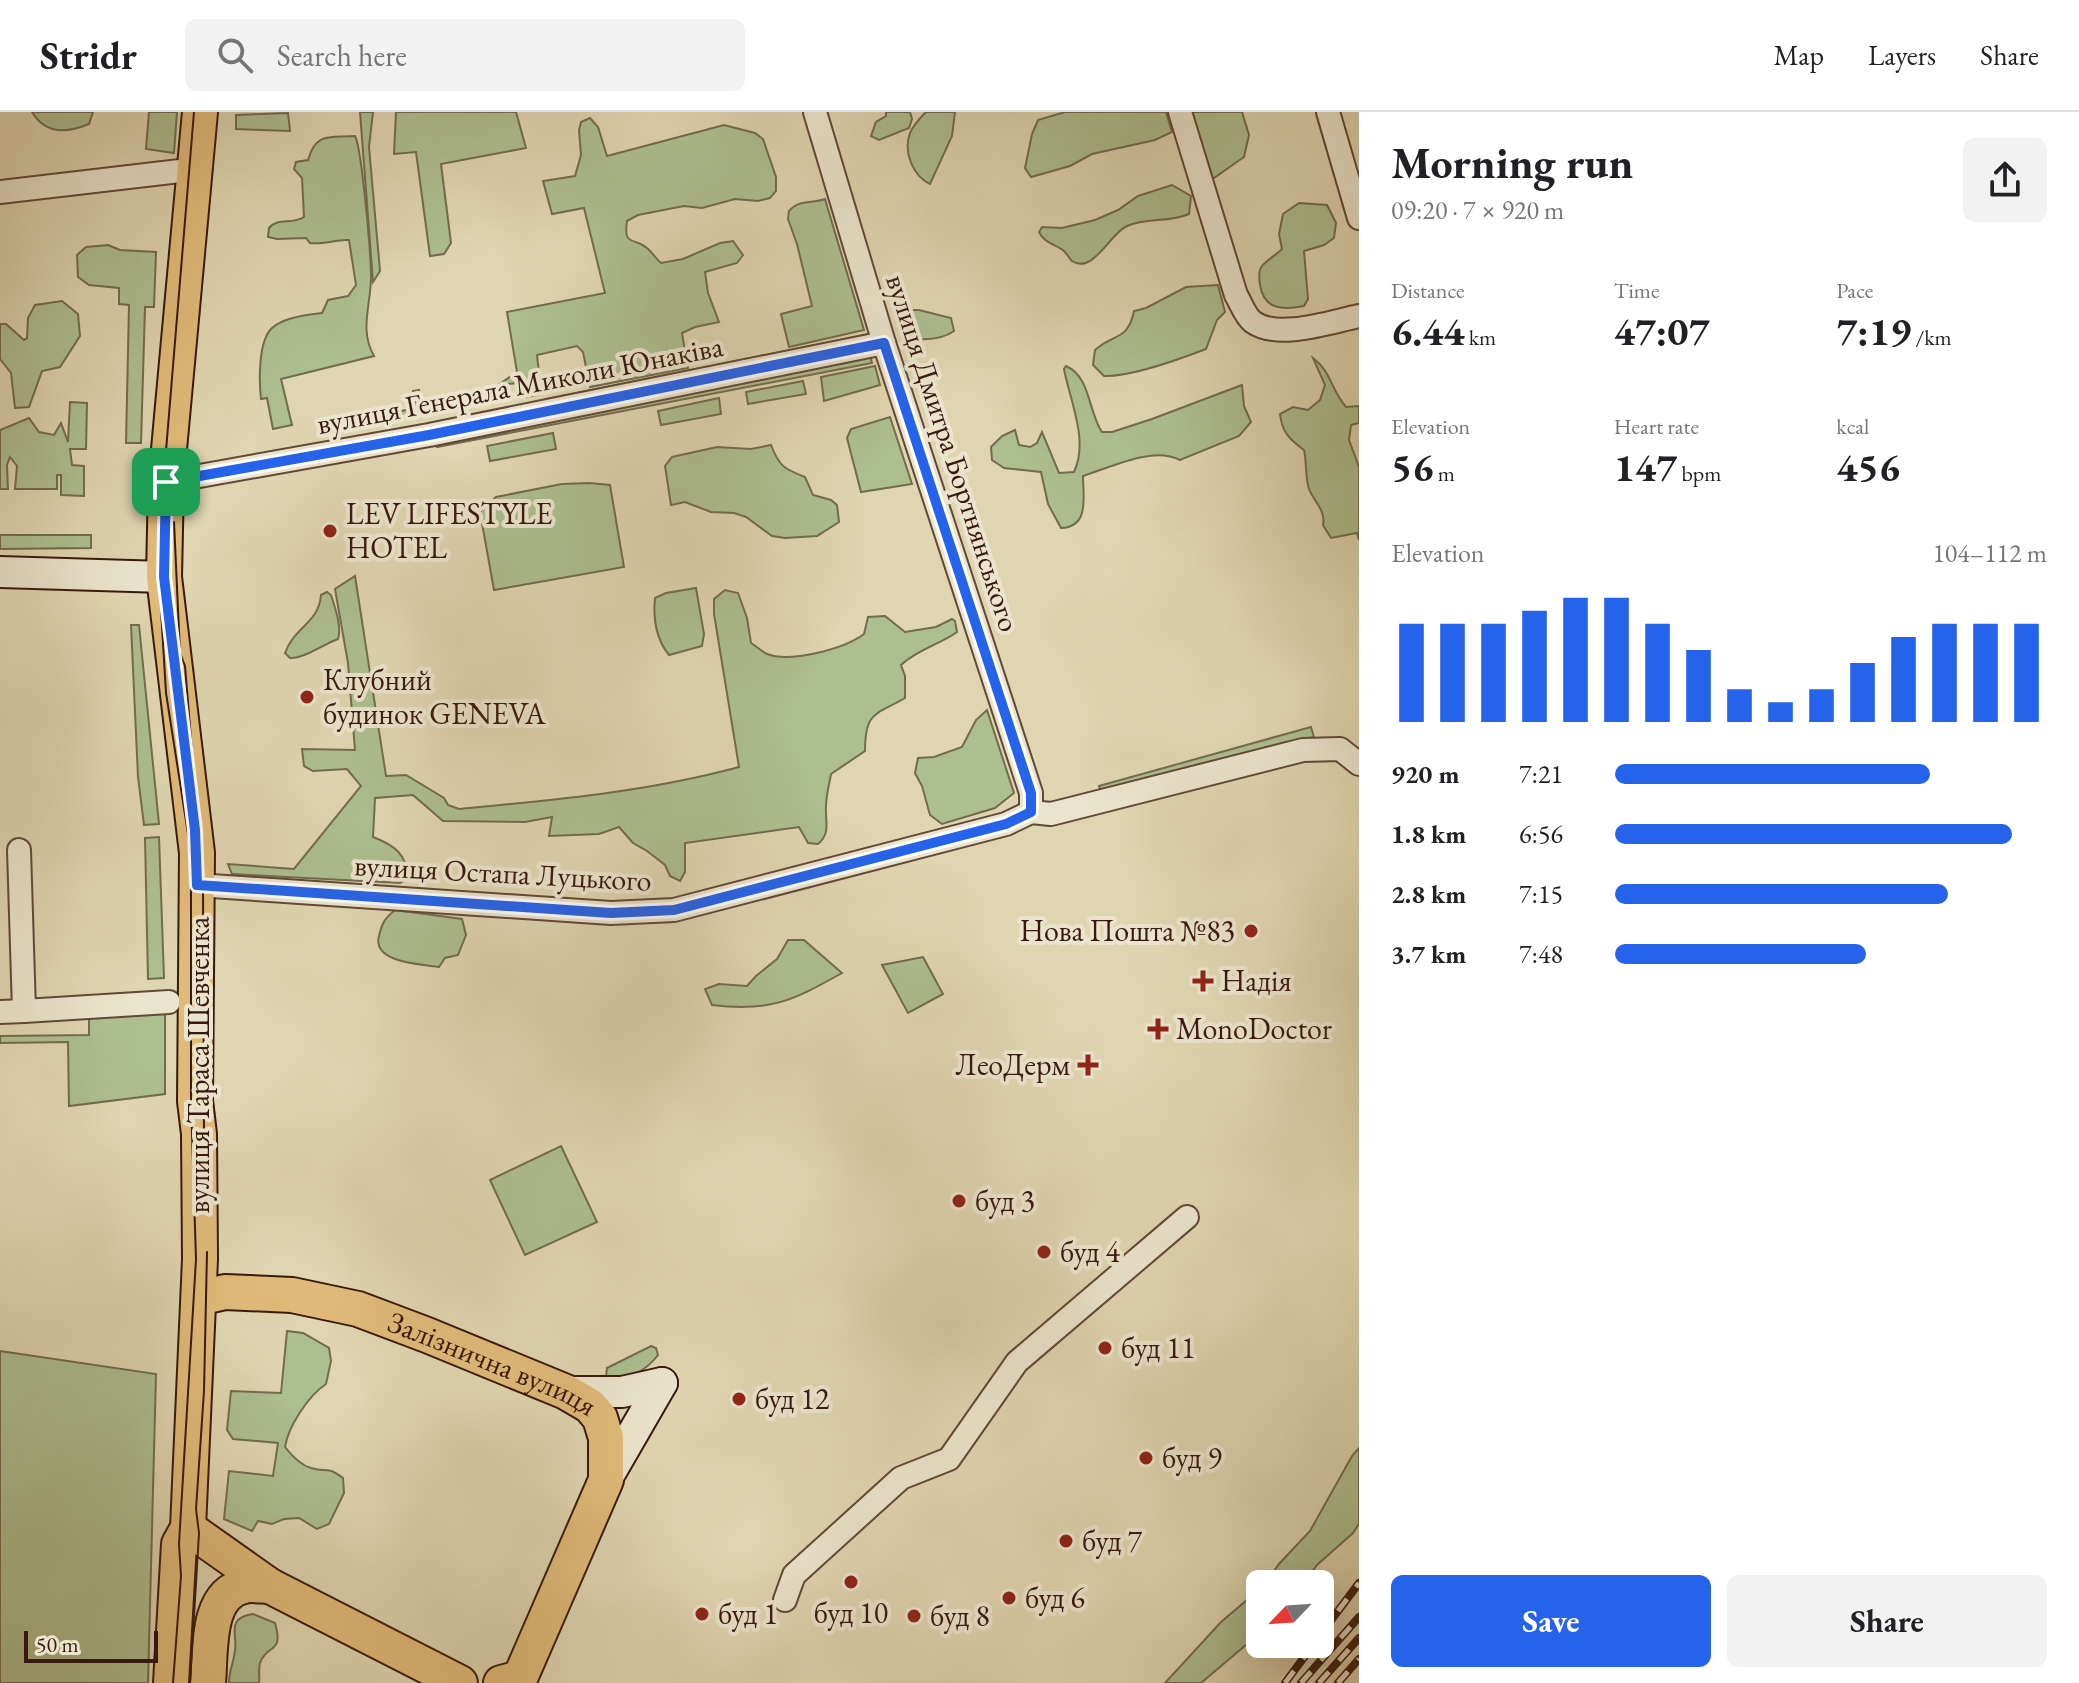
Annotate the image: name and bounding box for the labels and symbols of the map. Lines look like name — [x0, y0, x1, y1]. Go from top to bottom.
street label: вулиця Дмитра Бортнянського — [877, 269, 1030, 636]
street label: вулиця Генерала Миколи Юнаківа — [314, 326, 726, 443]
pin — [132, 448, 200, 516]
place label: LEV LIFESTYLE HOTEL — [346, 494, 553, 567]
marker: LEV LIFESTYLE HOTEL — [321, 522, 339, 540]
place label: Клубний будинок GENEVA — [323, 660, 546, 733]
marker: Клубний будинок GENEVA — [298, 688, 316, 706]
street label: вулиця Остапа Луцького — [353, 845, 653, 900]
place label: Нова Пошта №83 — [1020, 911, 1235, 950]
street label: вулиця Тараса Шевченка — [179, 916, 218, 1214]
marker: Нова Пошта №83 — [1242, 922, 1260, 940]
place label: Надія — [1221, 961, 1292, 1000]
marker: Надія — [1192, 970, 1214, 992]
place label: MonoDoctor — [1176, 1009, 1332, 1048]
marker: MonoDoctor — [1147, 1018, 1169, 1040]
place label: ЛеоДерм — [956, 1045, 1070, 1084]
marker: ЛеоДерм — [1077, 1054, 1099, 1076]
place label: буд 3 — [975, 1181, 1035, 1220]
marker: буд 3 — [950, 1192, 968, 1210]
place label: буд 4 — [1060, 1232, 1120, 1271]
marker: буд 4 — [1035, 1243, 1053, 1261]
street label: Залізнична вулиця — [382, 1302, 604, 1425]
place label: буд 11 — [1121, 1328, 1195, 1367]
marker: буд 11 — [1096, 1339, 1114, 1357]
place label: буд 12 — [755, 1379, 830, 1418]
marker: буд 12 — [730, 1390, 748, 1408]
place label: буд 9 — [1162, 1438, 1222, 1477]
marker: буд 9 — [1137, 1449, 1155, 1467]
place label: буд 7 — [1082, 1521, 1142, 1560]
marker: буд 7 — [1057, 1532, 1075, 1550]
north arrow — [1246, 1570, 1334, 1658]
marker: буд 10 — [842, 1573, 860, 1591]
place label: буд 6 — [1025, 1578, 1085, 1617]
marker: буд 6 — [1000, 1589, 1018, 1607]
place label: буд 10 — [814, 1593, 888, 1632]
place label: буд 1 — [718, 1594, 778, 1633]
place label: буд 8 — [930, 1596, 990, 1635]
marker: буд 1 — [693, 1605, 711, 1623]
marker: буд 8 — [905, 1607, 923, 1625]
scale bar — [24, 1627, 158, 1663]

